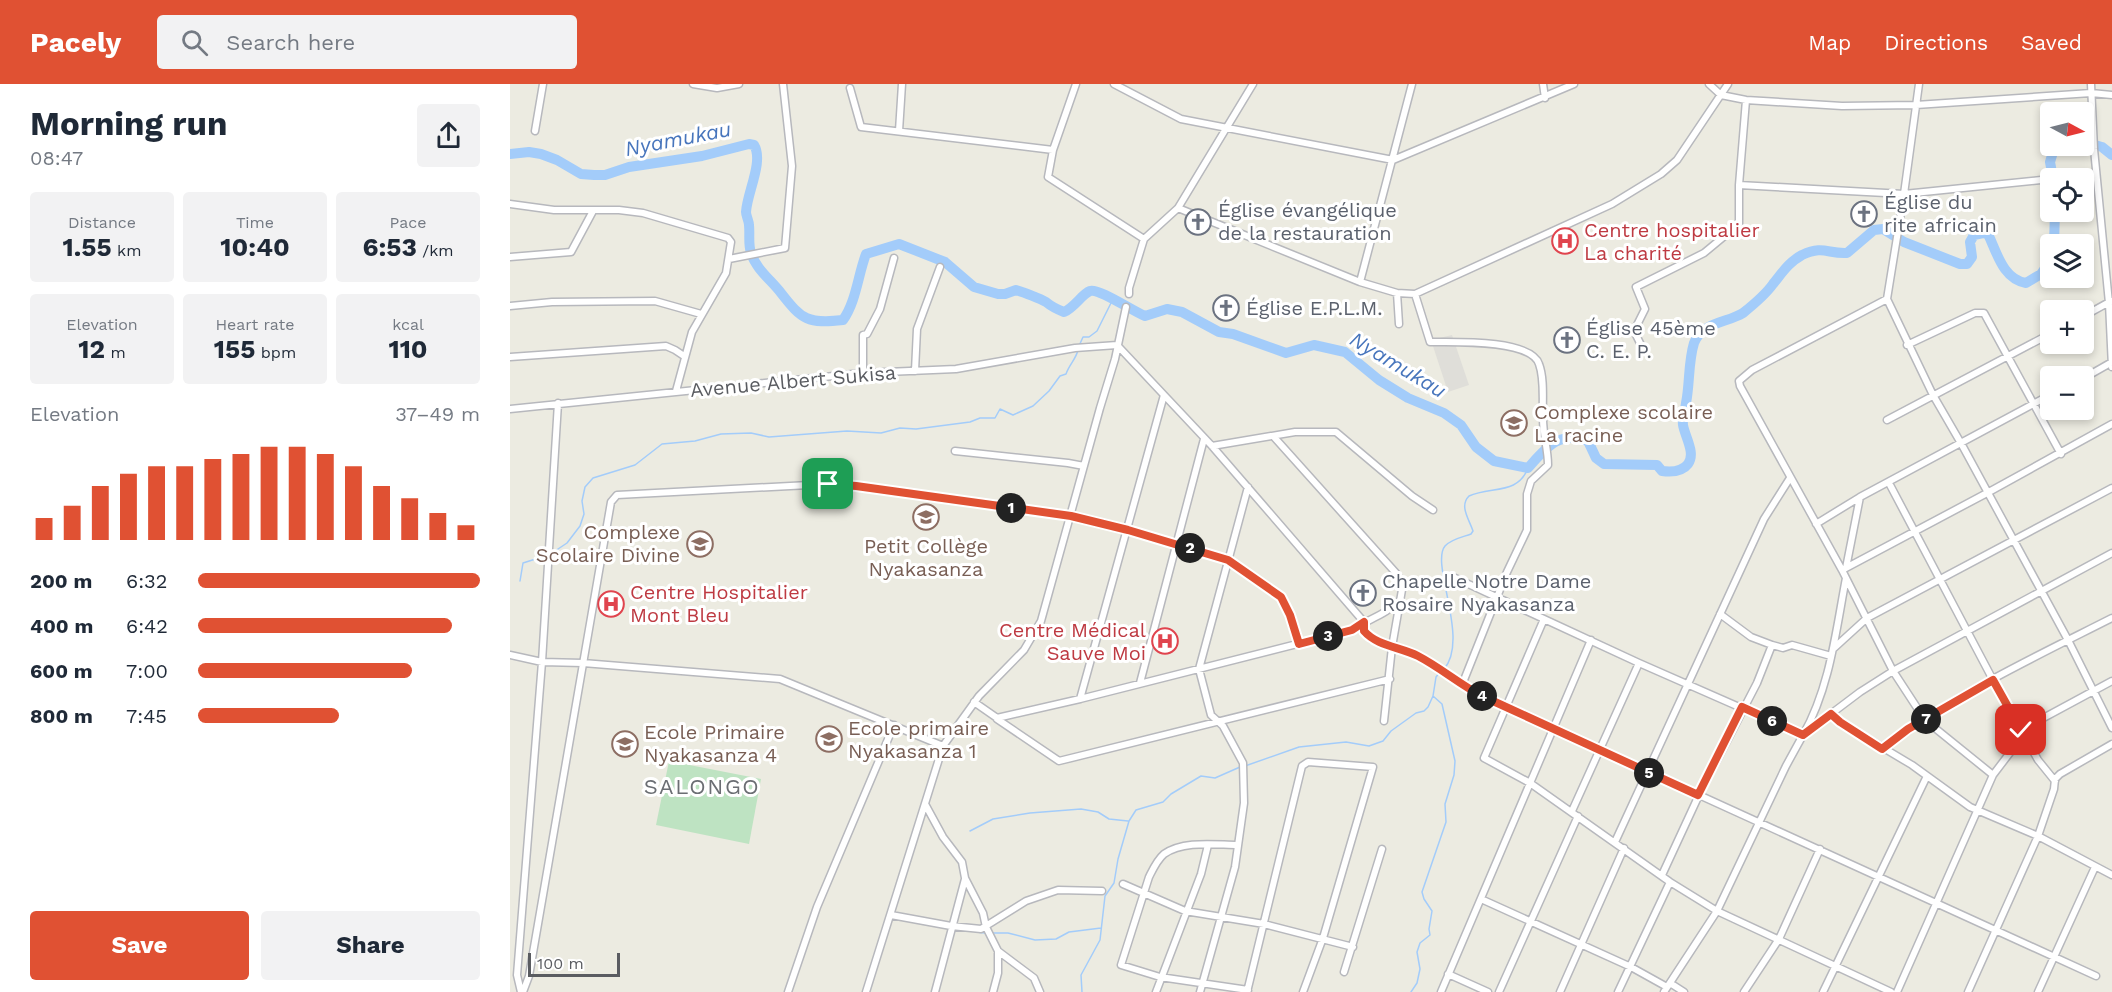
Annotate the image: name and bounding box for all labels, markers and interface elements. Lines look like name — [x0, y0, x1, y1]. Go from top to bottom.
search box — [157, 15, 577, 69]
text: Pacely — [30, 26, 121, 59]
icon: search — [178, 26, 211, 59]
text: Search here — [226, 30, 355, 55]
text: Map — [1808, 30, 1851, 55]
text: Directions — [1884, 30, 1988, 55]
text: Saved — [2021, 30, 2082, 55]
north arrow — [2040, 102, 2094, 156]
map controls — [2040, 102, 2094, 420]
text: Morning run — [30, 104, 227, 143]
button: share — [417, 104, 480, 167]
water label: Nyamukau — [623, 116, 733, 161]
text: 08:47 — [30, 146, 83, 170]
button: locate — [2040, 168, 2094, 222]
place label: Église du rite africain — [1884, 190, 1997, 237]
place label: Église évangélique de la restauration — [1218, 198, 1397, 245]
church icon: Église du rite africain — [1849, 199, 1879, 229]
church icon: Église évangélique de la restauration — [1183, 207, 1213, 237]
text: Distance — [68, 213, 136, 232]
text: Time — [236, 213, 274, 232]
text: Pace — [389, 213, 427, 232]
place label: Centre hospitalier La charité — [1584, 218, 1760, 265]
hospital icon: Centre hospitalier La charité — [1550, 226, 1580, 256]
text: 1.55 — [63, 232, 112, 262]
text: 10:40 — [220, 232, 290, 262]
text: 6:53 — [362, 232, 417, 262]
button: layers — [2040, 234, 2094, 288]
text: km — [112, 241, 141, 260]
text: /km — [417, 241, 454, 260]
church icon: Église E.P.L.M. — [1211, 293, 1241, 323]
place label: Église E.P.L.M. — [1246, 296, 1383, 320]
button: + — [2040, 300, 2094, 354]
text: Elevation — [66, 315, 138, 334]
text: Heart rate — [215, 315, 295, 334]
text: kcal — [392, 315, 424, 334]
place label: Église 45ème C. E. P. — [1586, 316, 1716, 363]
church icon: Église 45ème C. E. P. — [1552, 325, 1582, 355]
water label: Nyamukau — [1346, 326, 1451, 403]
text: 12 — [78, 334, 105, 364]
text: 155 — [214, 334, 255, 364]
text: 110 — [388, 334, 428, 364]
text: m — [105, 343, 126, 362]
text: bpm — [255, 343, 296, 362]
street label: Avenue Albert Sukisa — [689, 360, 897, 402]
button: − — [2040, 366, 2094, 420]
place label: Complexe scolaire La racine — [1534, 400, 1713, 447]
text: Elevation — [30, 402, 119, 426]
text: 37–49 m — [395, 402, 480, 426]
school or university icon: Complexe scolaire La racine — [1499, 408, 1529, 438]
pin — [802, 458, 853, 509]
icon: arrive — [811, 467, 844, 500]
pin: 1 — [996, 493, 1026, 523]
text: 1 — [1008, 498, 1014, 517]
school or university icon: Petit Collège Nyakasanza — [911, 502, 941, 532]
place label: Complexe Scolaire Divine — [536, 520, 680, 567]
school or university icon: Complexe Scolaire Divine — [685, 529, 715, 559]
pin: 2 — [1175, 533, 1205, 563]
place label: Petit Collège Nyakasanza — [864, 534, 988, 581]
text: 2 — [1185, 538, 1195, 557]
text: 200 m — [30, 569, 92, 593]
text: 6:32 — [126, 569, 167, 593]
place label: Chapelle Notre Dame Rosaire Nyakasanza — [1382, 569, 1591, 616]
church icon: Chapelle Notre Dame Rosaire Nyakasanza — [1348, 578, 1378, 608]
place label: Centre Hospitalier Mont Bleu — [630, 580, 808, 627]
hospital icon: Centre Hospitalier Mont Bleu — [596, 589, 626, 619]
text: 400 m — [30, 614, 93, 638]
text: 6:42 — [126, 614, 168, 638]
place label: Centre Médical Sauve Moi — [999, 618, 1146, 665]
pin: 3 — [1313, 621, 1343, 651]
hospital icon: Centre Médical Sauve Moi — [1150, 626, 1180, 656]
text: 3 — [1323, 626, 1333, 645]
text: 600 m — [30, 659, 93, 683]
text: 7:00 — [126, 659, 168, 683]
pin: 4 — [1467, 681, 1497, 711]
text: 4 — [1477, 686, 1487, 705]
text: 800 m — [30, 704, 93, 728]
text: 7:45 — [126, 704, 167, 728]
pin: 7 — [1911, 704, 1941, 734]
pin — [1995, 704, 2046, 755]
pin: 6 — [1757, 706, 1787, 736]
text: 7 — [1921, 709, 1931, 728]
text: 6 — [1767, 711, 1777, 730]
icon: check — [2004, 713, 2037, 746]
place label: Ecole primaire Nyakasanza 1 — [848, 716, 989, 763]
place label: Ecole Primaire Nyakasanza 4 — [644, 720, 785, 767]
school or university icon: Ecole primaire Nyakasanza 1 — [814, 724, 844, 754]
school or university icon: Ecole Primaire Nyakasanza 4 — [610, 729, 640, 759]
pin: 5 — [1634, 758, 1664, 788]
text: 5 — [1644, 763, 1654, 782]
district label: SALONGO — [644, 774, 760, 799]
button: Save — [30, 911, 249, 980]
button: Share — [261, 911, 480, 980]
scale bar — [528, 950, 620, 978]
text: 100 m — [537, 954, 584, 973]

